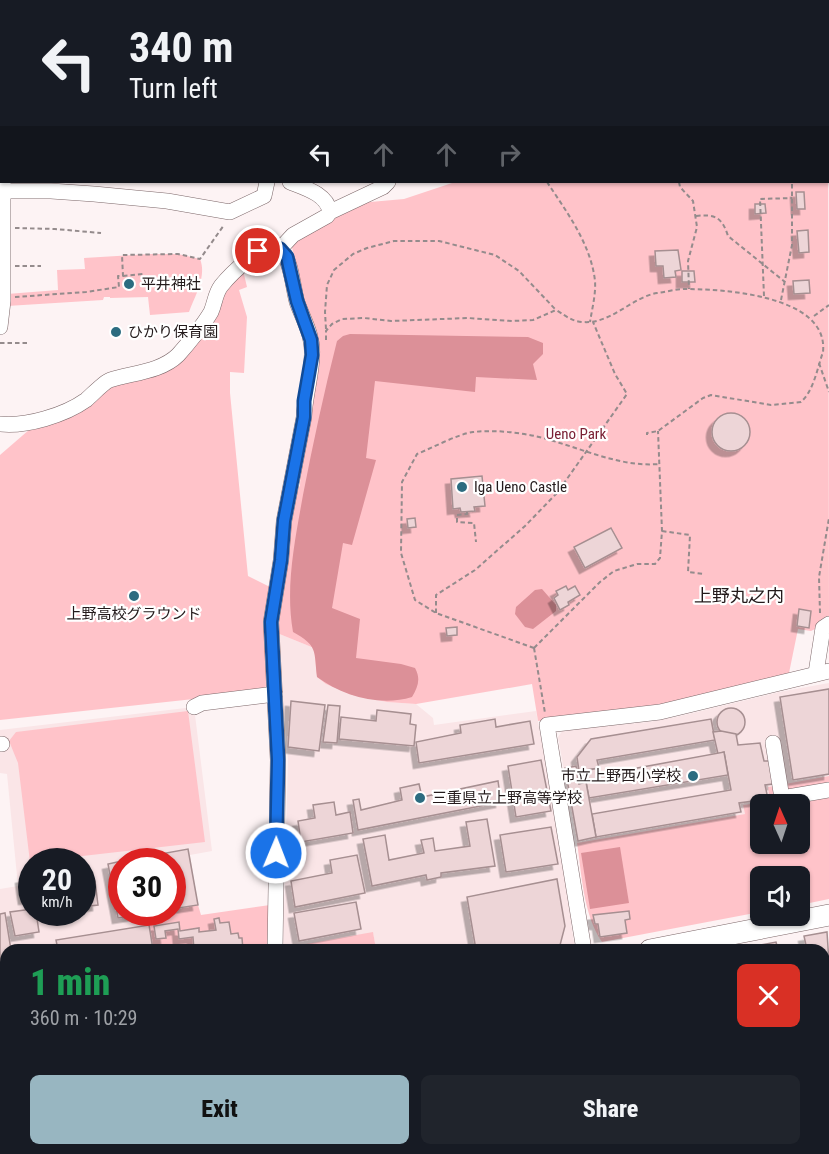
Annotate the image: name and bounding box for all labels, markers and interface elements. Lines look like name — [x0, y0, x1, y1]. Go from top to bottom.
text: 340 m — [129, 23, 234, 72]
icon: left — [30, 24, 108, 102]
text: Turn left — [129, 73, 218, 105]
icon: left — [304, 138, 337, 171]
icon: ahead — [367, 138, 400, 171]
icon: ahead — [430, 138, 463, 171]
icon: right — [493, 138, 526, 171]
pin — [232, 225, 283, 276]
icon: arrive — [241, 234, 274, 267]
place label: 平井神社 — [141, 275, 201, 293]
marker: 平井神社 — [122, 277, 136, 291]
place label: ひかり保育園 — [128, 323, 218, 341]
marker: ひかり保育園 — [109, 325, 123, 339]
park label: Ueno Park — [546, 425, 606, 443]
place label: Iga Ueno Castle — [474, 478, 567, 496]
marker: Iga Ueno Castle — [455, 480, 469, 494]
district label: 上野丸之内 — [694, 585, 784, 606]
marker: 上野高校グラウンド — [127, 589, 141, 603]
place label: 上野高校グラウンド — [66, 605, 202, 623]
place label: 市立上野西小学校 — [561, 767, 681, 785]
marker: 市立上野西小学校 — [686, 769, 700, 783]
place label: 三重県立上野高等学校 — [432, 789, 582, 807]
marker: 三重県立上野高等学校 — [413, 791, 427, 805]
north arrow — [750, 794, 810, 854]
map controls — [750, 794, 810, 926]
position arrow — [244, 821, 308, 885]
speed limit sign: 30 — [108, 848, 186, 926]
text: 20 — [42, 862, 72, 897]
button: sound — [750, 866, 810, 926]
text: km/h — [42, 893, 72, 911]
text: 1 min — [30, 962, 110, 1004]
button: close — [737, 964, 800, 1027]
text: 360 m · 10:29 — [30, 1006, 137, 1030]
button: Exit — [30, 1075, 409, 1144]
button: Share — [421, 1075, 800, 1144]

